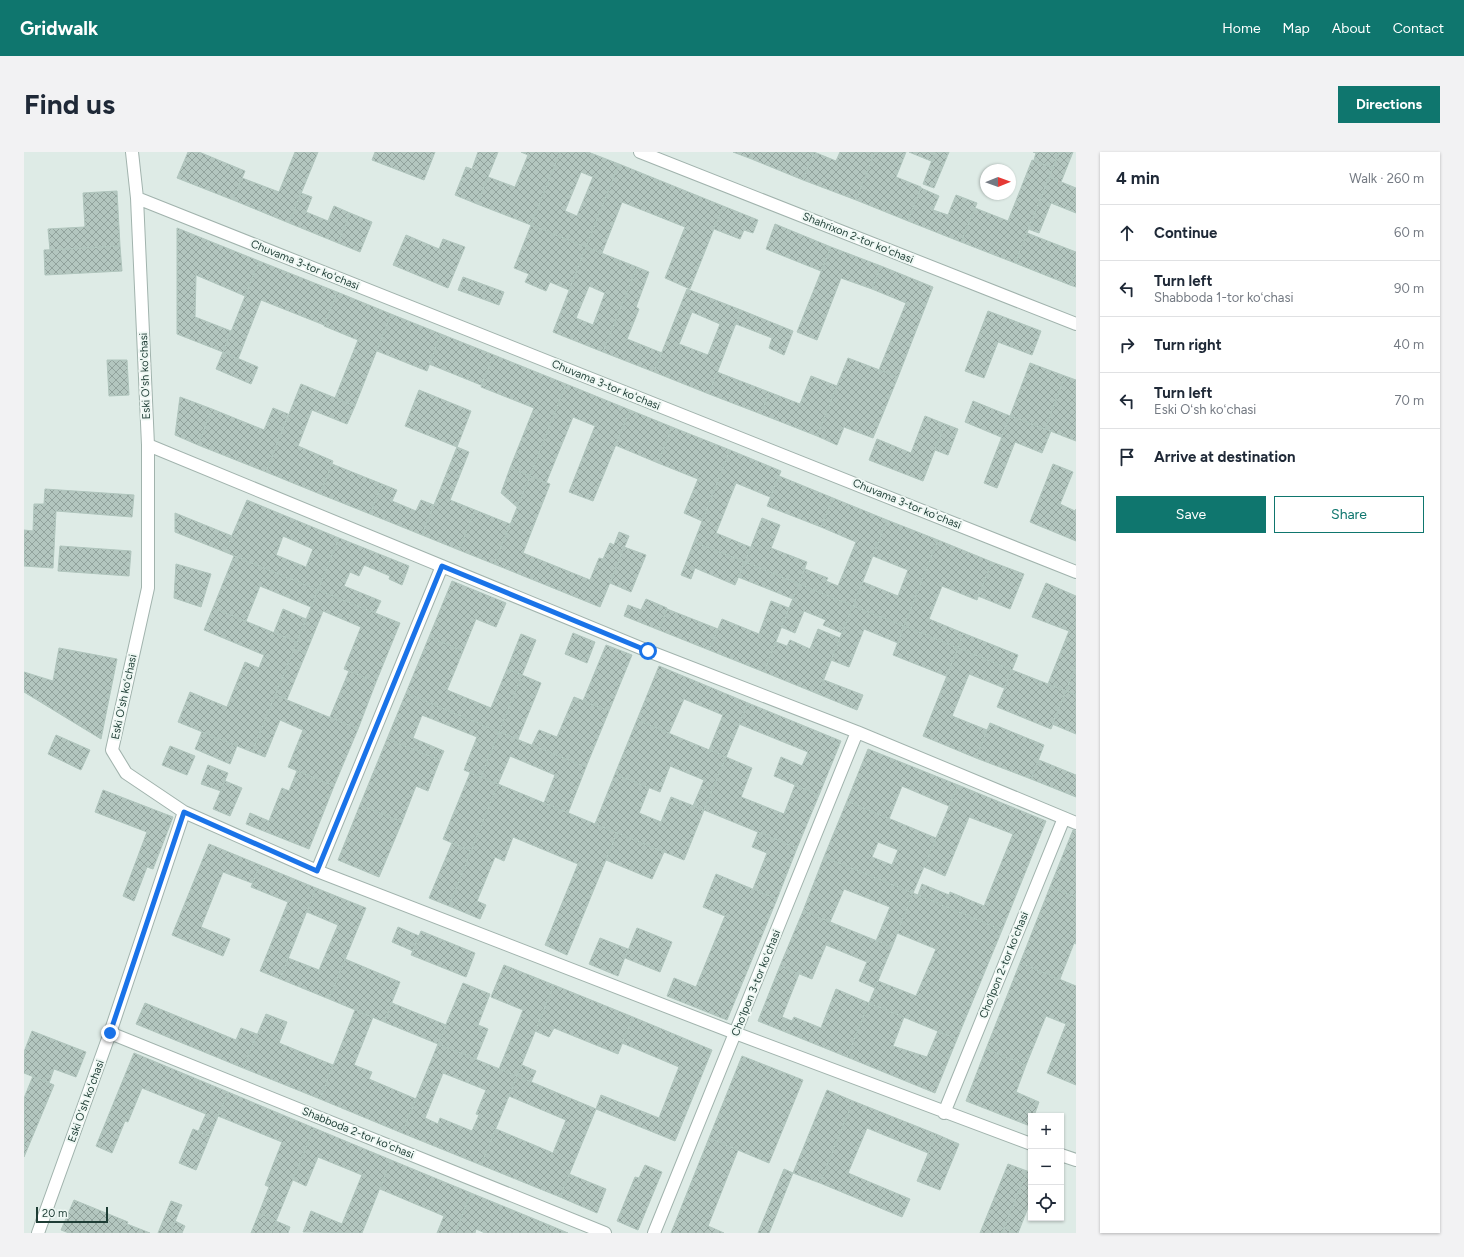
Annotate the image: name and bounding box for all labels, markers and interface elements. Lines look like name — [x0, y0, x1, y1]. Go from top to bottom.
text: Gridwalk — [20, 17, 98, 40]
text: Home — [1222, 20, 1261, 37]
text: Map — [1283, 20, 1310, 37]
text: About — [1332, 20, 1371, 37]
text: Contact — [1393, 20, 1444, 37]
button: Directions — [1338, 86, 1440, 123]
text: Find us — [24, 87, 115, 121]
north arrow — [980, 164, 1016, 200]
text: 4 min — [1116, 168, 1160, 188]
text: Walk · 260 m — [1349, 171, 1424, 186]
street label: Shahrixon 2-tor koʻchasi — [801, 210, 915, 266]
icon: ahead — [1116, 222, 1138, 244]
text: Continue — [1154, 224, 1217, 242]
text: 60 m — [1394, 225, 1424, 240]
street label: Chuvama 3-tor koʻchasi — [249, 237, 361, 293]
text: Turn left — [1154, 272, 1212, 290]
icon: left — [1116, 278, 1138, 300]
text: 90 m — [1394, 281, 1424, 296]
text: Shabboda 1-tor koʻchasi — [1154, 290, 1294, 305]
street label: Eski Oʻsh koʻchasi — [137, 332, 153, 420]
icon: right — [1116, 334, 1138, 356]
text: Turn right — [1154, 336, 1222, 354]
text: 40 m — [1393, 337, 1424, 352]
street label: Chuvama 3-tor koʻchasi — [550, 357, 662, 413]
text: Turn left — [1154, 384, 1212, 402]
icon: left — [1116, 390, 1138, 412]
text: 70 m — [1394, 393, 1424, 408]
text: Eski Oʻsh koʻchasi — [1154, 402, 1256, 417]
icon: arrive — [1116, 446, 1138, 468]
text: Arrive at destination — [1154, 448, 1295, 466]
street label: Chuvama 3-tor koʻchasi — [851, 476, 963, 532]
button: Save — [1116, 496, 1266, 533]
button: Share — [1274, 496, 1424, 533]
route start — [639, 642, 657, 660]
street label: Eski Oʻsh koʻchasi — [109, 653, 139, 741]
street label: Cho‘lpon 2-tor koʻchasi — [977, 910, 1031, 1020]
street label: Cho‘lpon 3-tor koʻchasi — [729, 928, 783, 1038]
route end — [101, 1024, 119, 1042]
street label: Eski Oʻsh koʻchasi — [65, 1058, 107, 1144]
street label: Shabboda 2-tor koʻchasi — [300, 1105, 416, 1161]
map controls — [1028, 1113, 1064, 1221]
button: + — [1028, 1113, 1064, 1149]
button: − — [1028, 1149, 1064, 1185]
button: locate — [1028, 1185, 1064, 1221]
scale bar — [36, 1205, 108, 1224]
text: 20 m — [42, 1207, 67, 1220]

